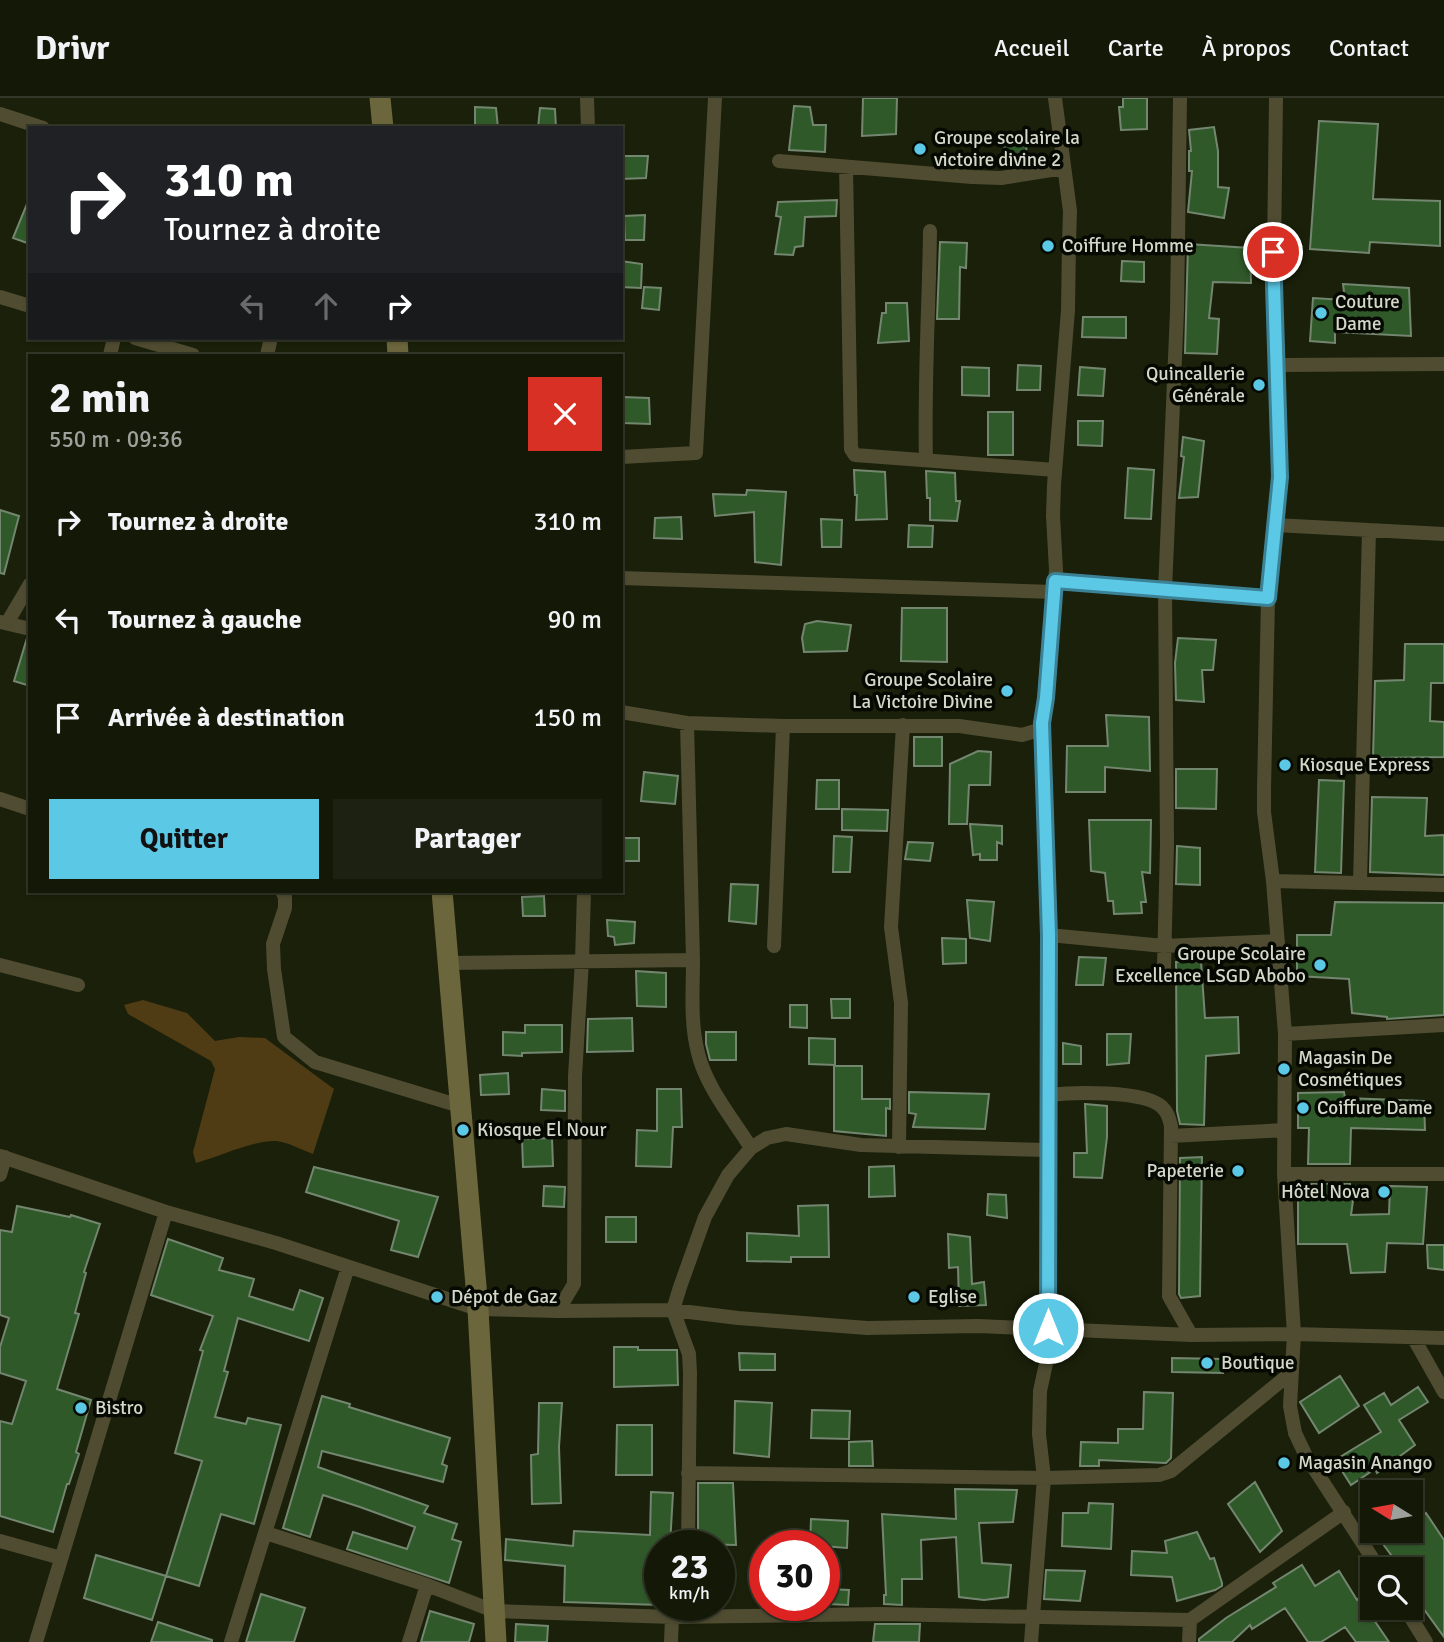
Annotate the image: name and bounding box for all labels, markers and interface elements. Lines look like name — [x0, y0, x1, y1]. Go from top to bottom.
text: Drivr — [35, 28, 109, 69]
text: Accueil — [994, 33, 1070, 63]
text: Carte — [1108, 33, 1164, 63]
text: À propos — [1202, 33, 1291, 63]
text: Contact — [1329, 33, 1409, 63]
place label: Groupe scolaire la victoire divine 2 — [934, 126, 1080, 172]
marker: Groupe scolaire la victoire divine 2 — [912, 141, 928, 157]
text: 310 m — [164, 150, 294, 210]
icon: right — [49, 154, 140, 245]
text: Tournez à droite — [164, 210, 381, 249]
pin — [1243, 222, 1303, 282]
icon: arrive — [1254, 233, 1292, 271]
place label: Coiffure Homme — [1062, 234, 1194, 258]
marker: Coiffure Homme — [1040, 238, 1056, 254]
icon: left — [234, 287, 272, 325]
icon: ahead — [307, 287, 345, 325]
icon: right — [380, 287, 418, 325]
place label: Couture Dame — [1335, 290, 1400, 336]
marker: Couture Dame — [1313, 305, 1329, 321]
place label: Quincallerie Générale — [1146, 362, 1245, 408]
text: 2 min — [49, 373, 150, 424]
button: close — [528, 377, 602, 451]
marker: Quincallerie Générale — [1251, 377, 1267, 393]
text: 550 m · 09:36 — [49, 425, 183, 454]
icon: right — [49, 503, 87, 541]
text: Tournez à droite — [108, 506, 288, 538]
text: 310 m — [533, 506, 602, 538]
icon: left — [49, 601, 87, 639]
text: Tournez à gauche — [108, 604, 302, 636]
text: 90 m — [547, 604, 602, 636]
place label: Groupe Scolaire La Victoire Divine — [852, 668, 993, 714]
marker: Groupe Scolaire La Victoire Divine — [999, 683, 1015, 699]
icon: arrive — [49, 699, 87, 737]
text: Arrivée à destination — [108, 702, 345, 734]
text: 150 m — [533, 702, 602, 734]
place label: Kiosque Express — [1299, 753, 1430, 777]
marker: Kiosque Express — [1277, 757, 1293, 773]
button: Quitter — [49, 799, 319, 879]
button: Partager — [333, 799, 602, 879]
place label: Groupe Scolaire Excellence LSGD Abobo — [1115, 942, 1306, 988]
marker: Groupe Scolaire Excellence LSGD Abobo — [1312, 957, 1328, 973]
place label: Magasin De Cosmétiques — [1298, 1046, 1402, 1092]
marker: Magasin De Cosmétiques — [1276, 1061, 1292, 1077]
place label: Coiffure Dame — [1317, 1096, 1433, 1120]
marker: Coiffure Dame — [1295, 1100, 1311, 1116]
place label: Kiosque El Nour — [477, 1118, 606, 1142]
marker: Kiosque El Nour — [455, 1122, 471, 1138]
place label: Papeterie — [1146, 1159, 1224, 1183]
marker: Papeterie — [1230, 1163, 1246, 1179]
place label: Hôtel Nova — [1281, 1180, 1370, 1204]
marker: Hôtel Nova — [1376, 1184, 1392, 1200]
place label: Dépot de Gaz — [451, 1285, 558, 1309]
place label: Eglise — [928, 1285, 977, 1309]
marker: Dépot de Gaz — [429, 1289, 445, 1305]
marker: Eglise — [906, 1289, 922, 1305]
position arrow — [1011, 1291, 1085, 1365]
place label: Boutique — [1221, 1351, 1295, 1375]
marker: Boutique — [1199, 1355, 1215, 1371]
place label: Bistro — [95, 1396, 143, 1420]
marker: Bistro — [73, 1400, 89, 1416]
place label: Magasin Anango — [1298, 1451, 1433, 1475]
marker: Magasin Anango — [1276, 1455, 1292, 1471]
north arrow — [1360, 1480, 1423, 1544]
map controls — [1360, 1480, 1423, 1620]
speed limit sign: 30 — [749, 1530, 840, 1621]
text: 23 — [671, 1545, 708, 1588]
button: search — [1360, 1557, 1423, 1620]
text: km/h — [669, 1582, 710, 1604]

